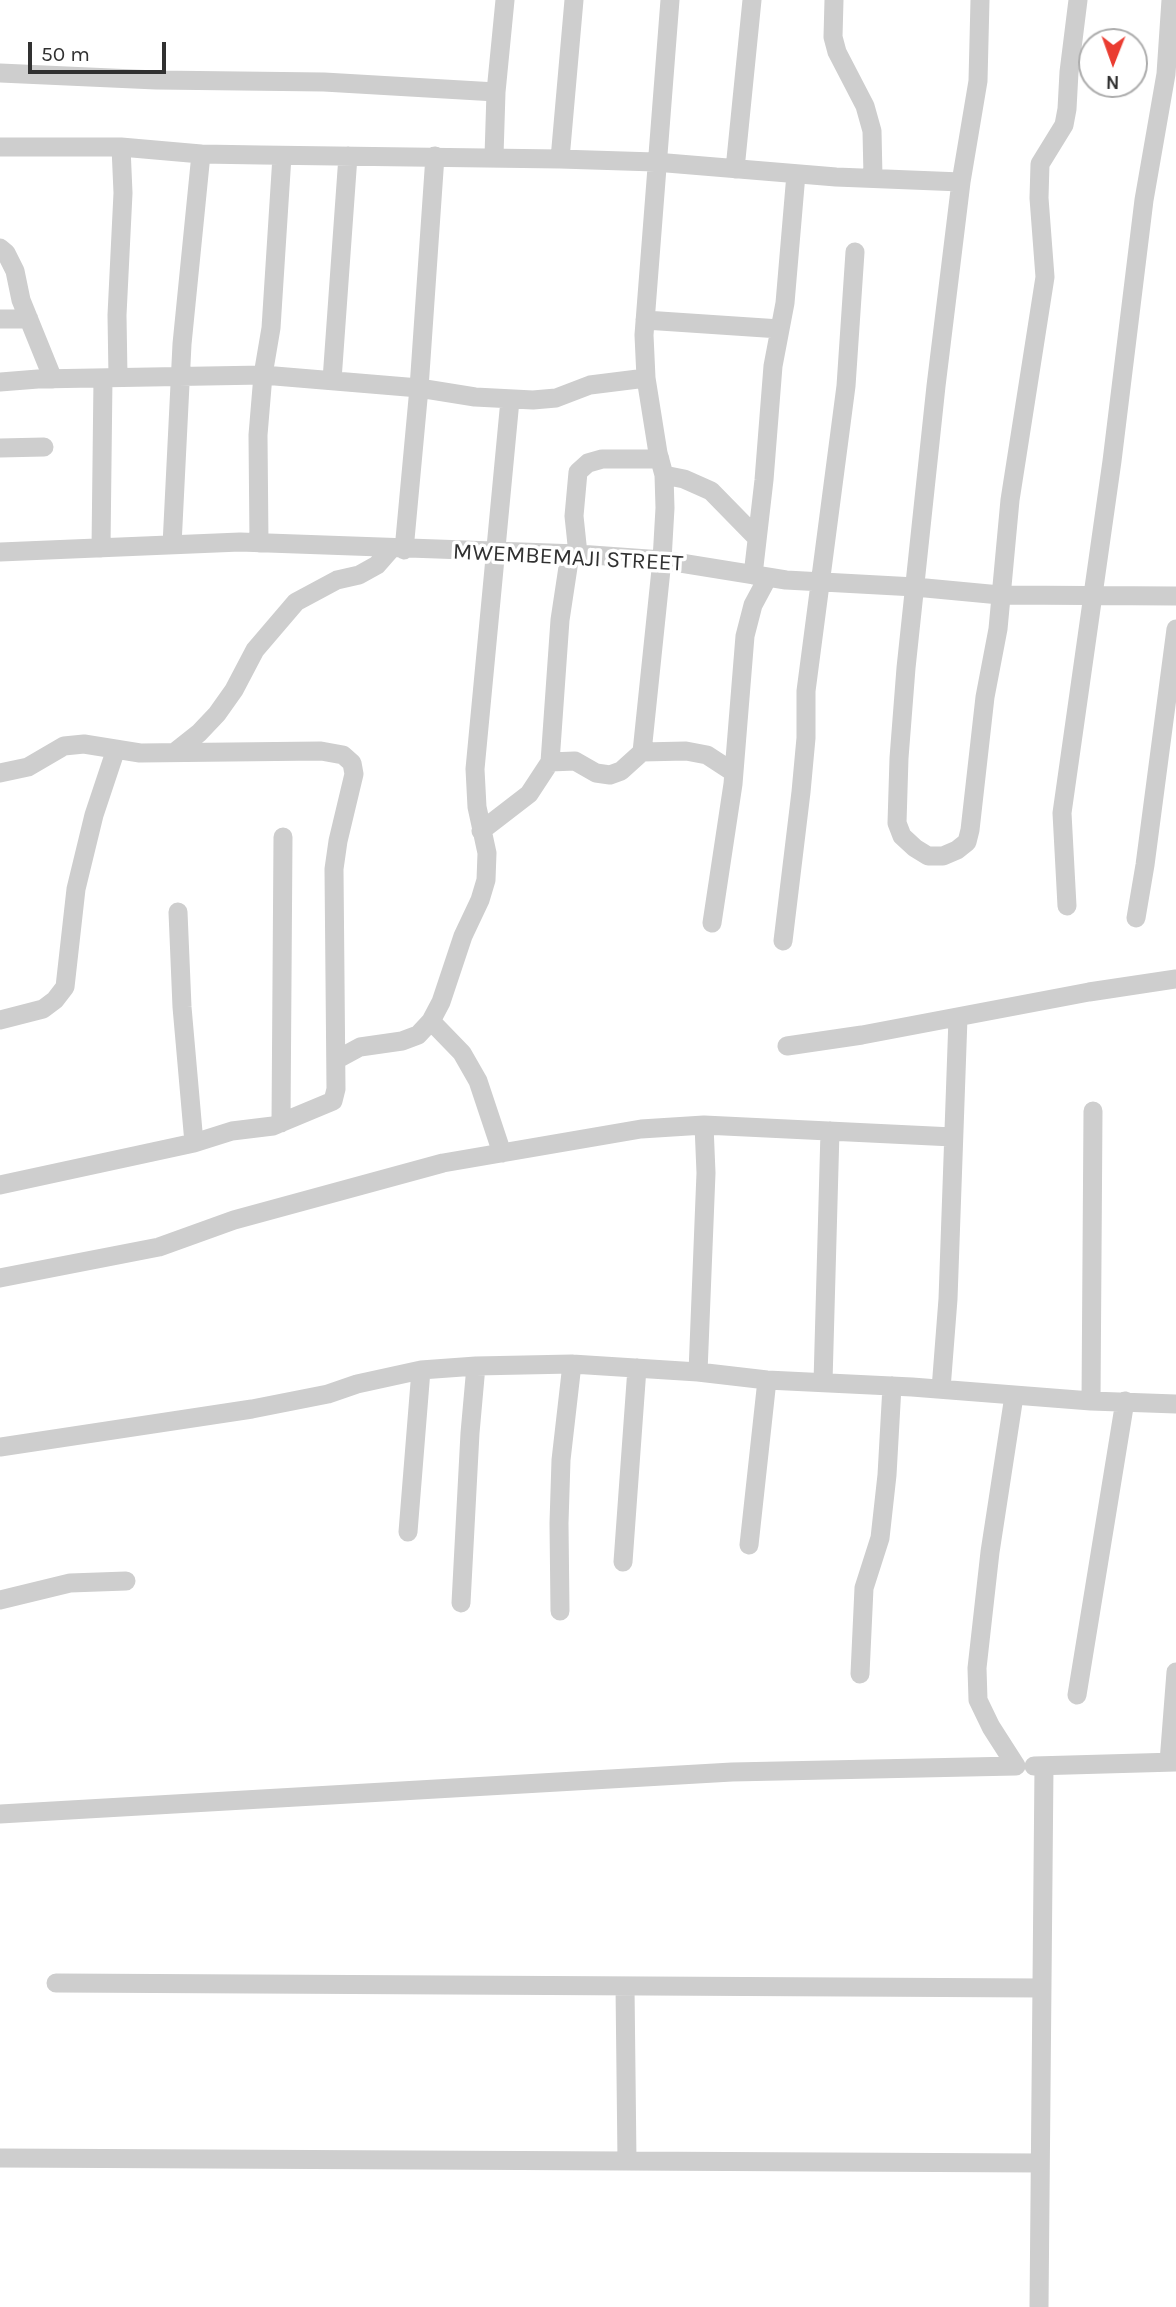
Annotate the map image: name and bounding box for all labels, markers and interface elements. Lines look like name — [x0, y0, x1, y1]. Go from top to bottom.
scale bar — [32, 28, 170, 72]
north arrow — [1078, 28, 1148, 98]
text: 50 m — [41, 42, 90, 66]
text: N — [1106, 71, 1120, 93]
street label: MWEMBEMAJI STREET — [452, 538, 684, 578]

